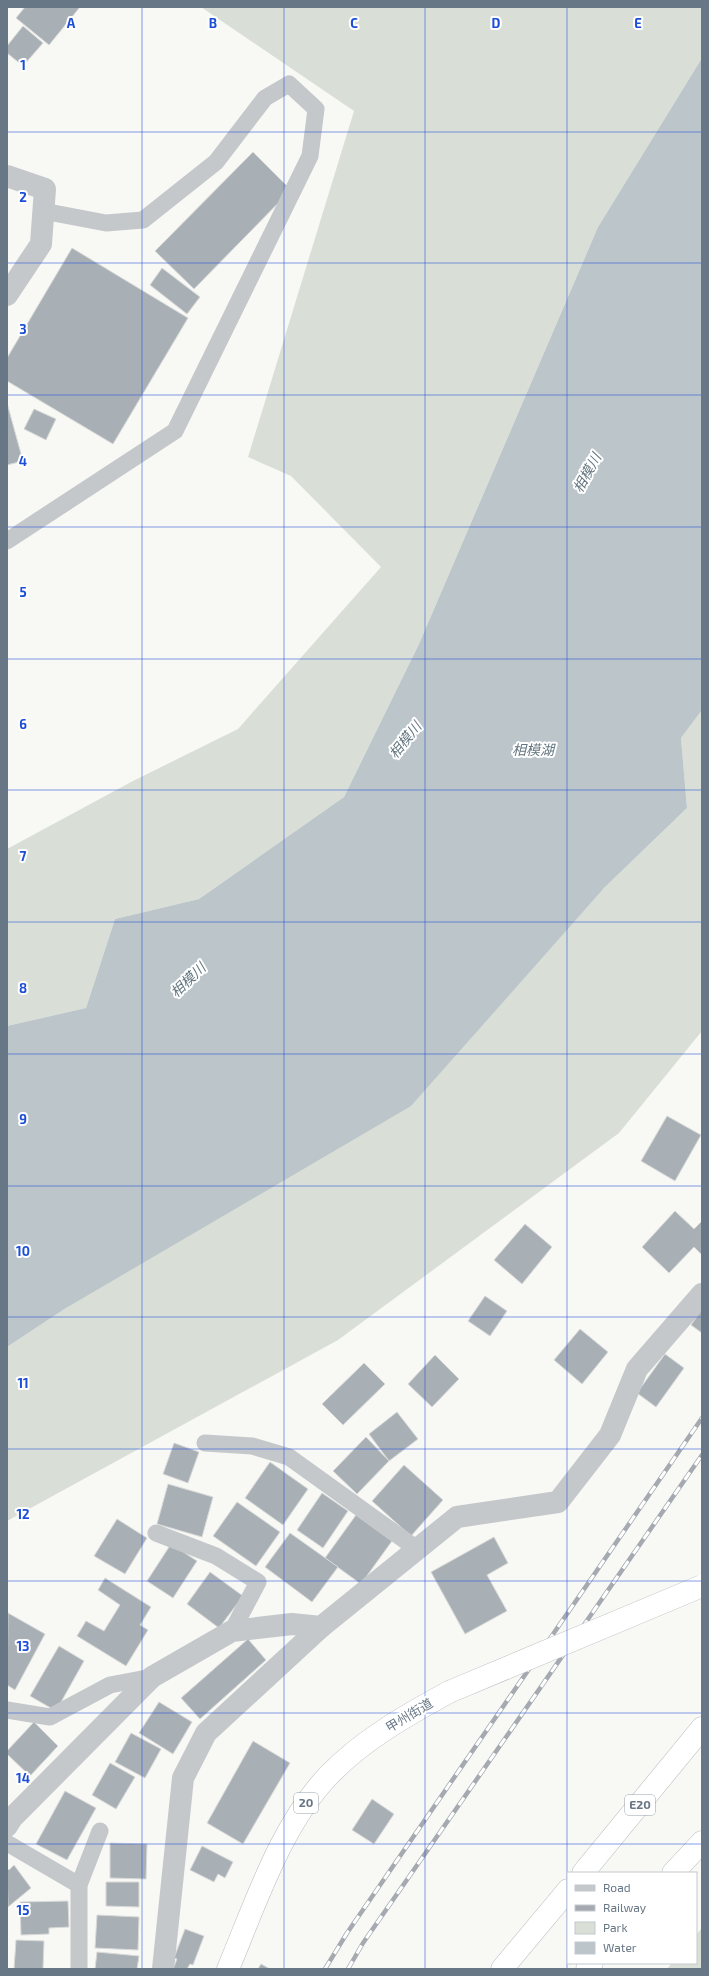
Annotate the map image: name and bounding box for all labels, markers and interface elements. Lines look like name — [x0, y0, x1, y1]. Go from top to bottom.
text: A — [67, 15, 76, 31]
text: B — [209, 15, 217, 31]
text: C — [350, 15, 358, 31]
text: D — [492, 15, 501, 31]
text: E — [634, 15, 642, 31]
text: 1 — [20, 57, 26, 73]
text: 2 — [19, 189, 27, 205]
text: 3 — [19, 321, 27, 337]
water label: 相模川 — [569, 449, 605, 495]
text: 4 — [19, 453, 27, 469]
text: 5 — [19, 584, 27, 600]
text: 6 — [19, 716, 27, 732]
water label: 相模川 — [385, 716, 426, 761]
water label: 相模湖 — [512, 741, 556, 758]
text: 7 — [20, 848, 27, 864]
water label: 相模川 — [167, 958, 210, 1000]
text: 8 — [19, 980, 27, 996]
text: 9 — [19, 1111, 27, 1127]
text: 10 — [16, 1243, 30, 1259]
text: 11 — [17, 1375, 29, 1391]
text: 12 — [16, 1506, 30, 1522]
text: 13 — [17, 1638, 30, 1654]
street label: 甲州街道 — [383, 1695, 435, 1735]
text: 14 — [16, 1770, 30, 1786]
road number: 20 — [294, 1793, 318, 1813]
road number: E20 — [625, 1795, 655, 1815]
legend — [567, 1872, 697, 1964]
text: Road — [603, 1880, 631, 1894]
text: Railway — [603, 1900, 647, 1914]
text: 15 — [17, 1902, 29, 1918]
text: Park — [603, 1920, 628, 1934]
text: Water — [603, 1940, 637, 1954]

